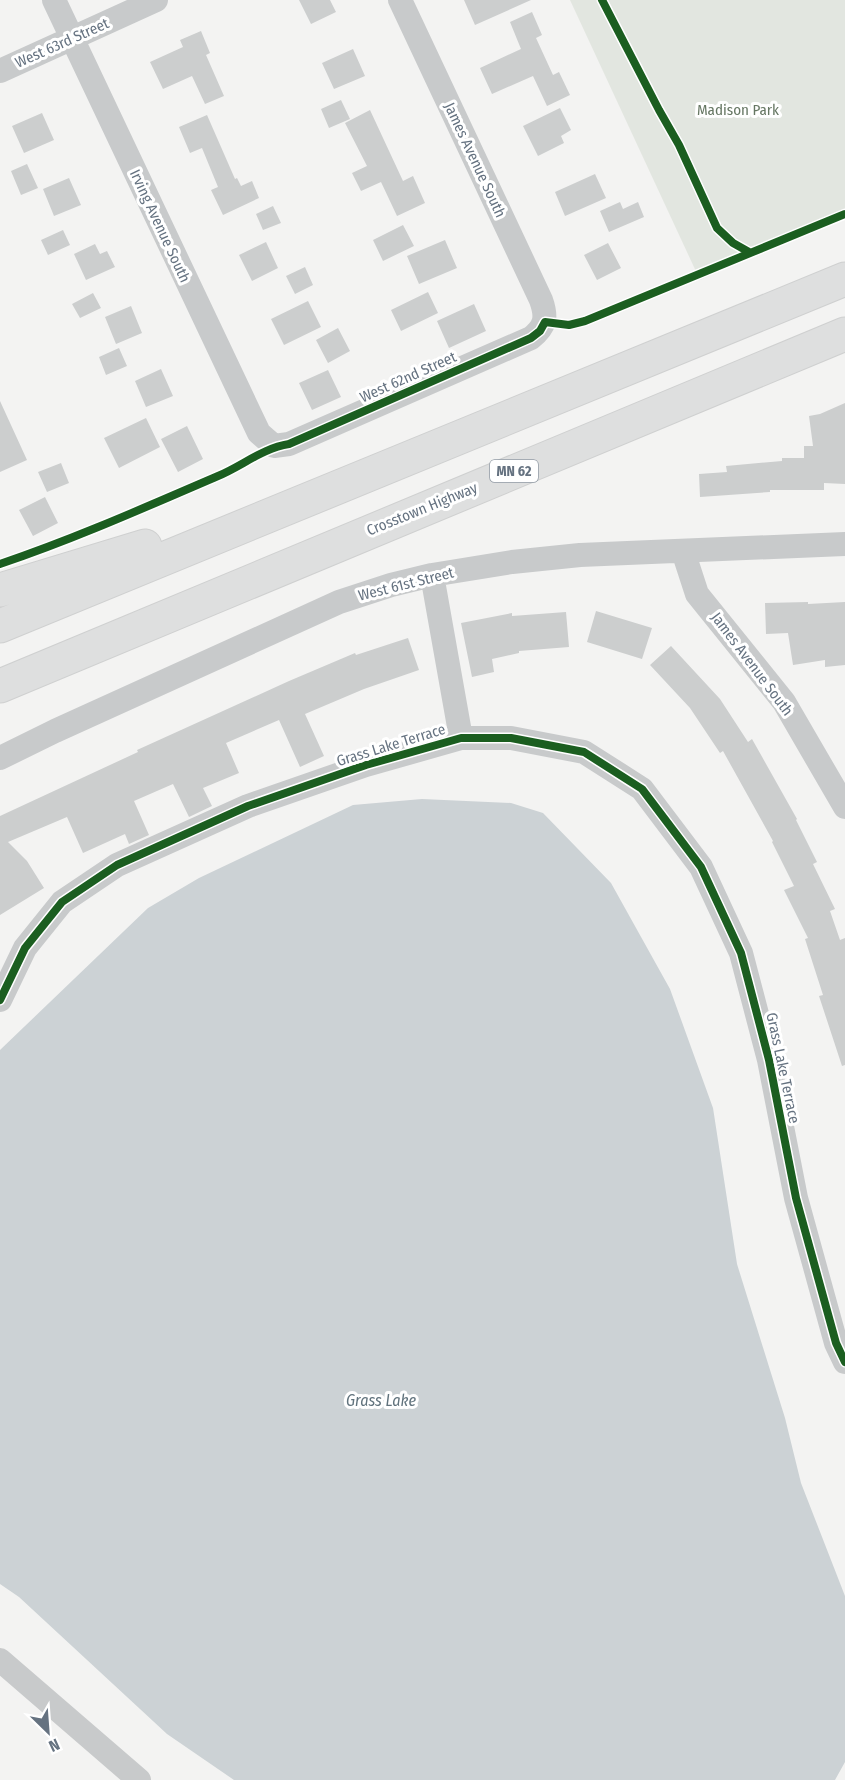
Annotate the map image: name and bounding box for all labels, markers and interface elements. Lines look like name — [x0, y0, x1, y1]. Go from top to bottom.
street label: West 63rd Street — [12, 14, 112, 72]
street label: James Avenue South — [440, 100, 510, 220]
park label: Madison Park — [697, 101, 779, 119]
street label: Irving Avenue South — [126, 167, 194, 285]
street label: West 62nd Street — [357, 348, 459, 406]
road number: MN 62 — [490, 460, 538, 482]
street label: Crosstown Highway — [364, 478, 480, 539]
street label: West 61st Street — [356, 563, 456, 605]
street label: James Avenue South — [707, 609, 797, 719]
street label: Grass Lake Terrace — [334, 720, 448, 770]
street label: Grass Lake Terrace — [762, 1011, 804, 1125]
water label: Grass Lake — [346, 1391, 416, 1410]
north arrow — [18, 1702, 78, 1762]
text: N — [46, 1735, 62, 1756]

